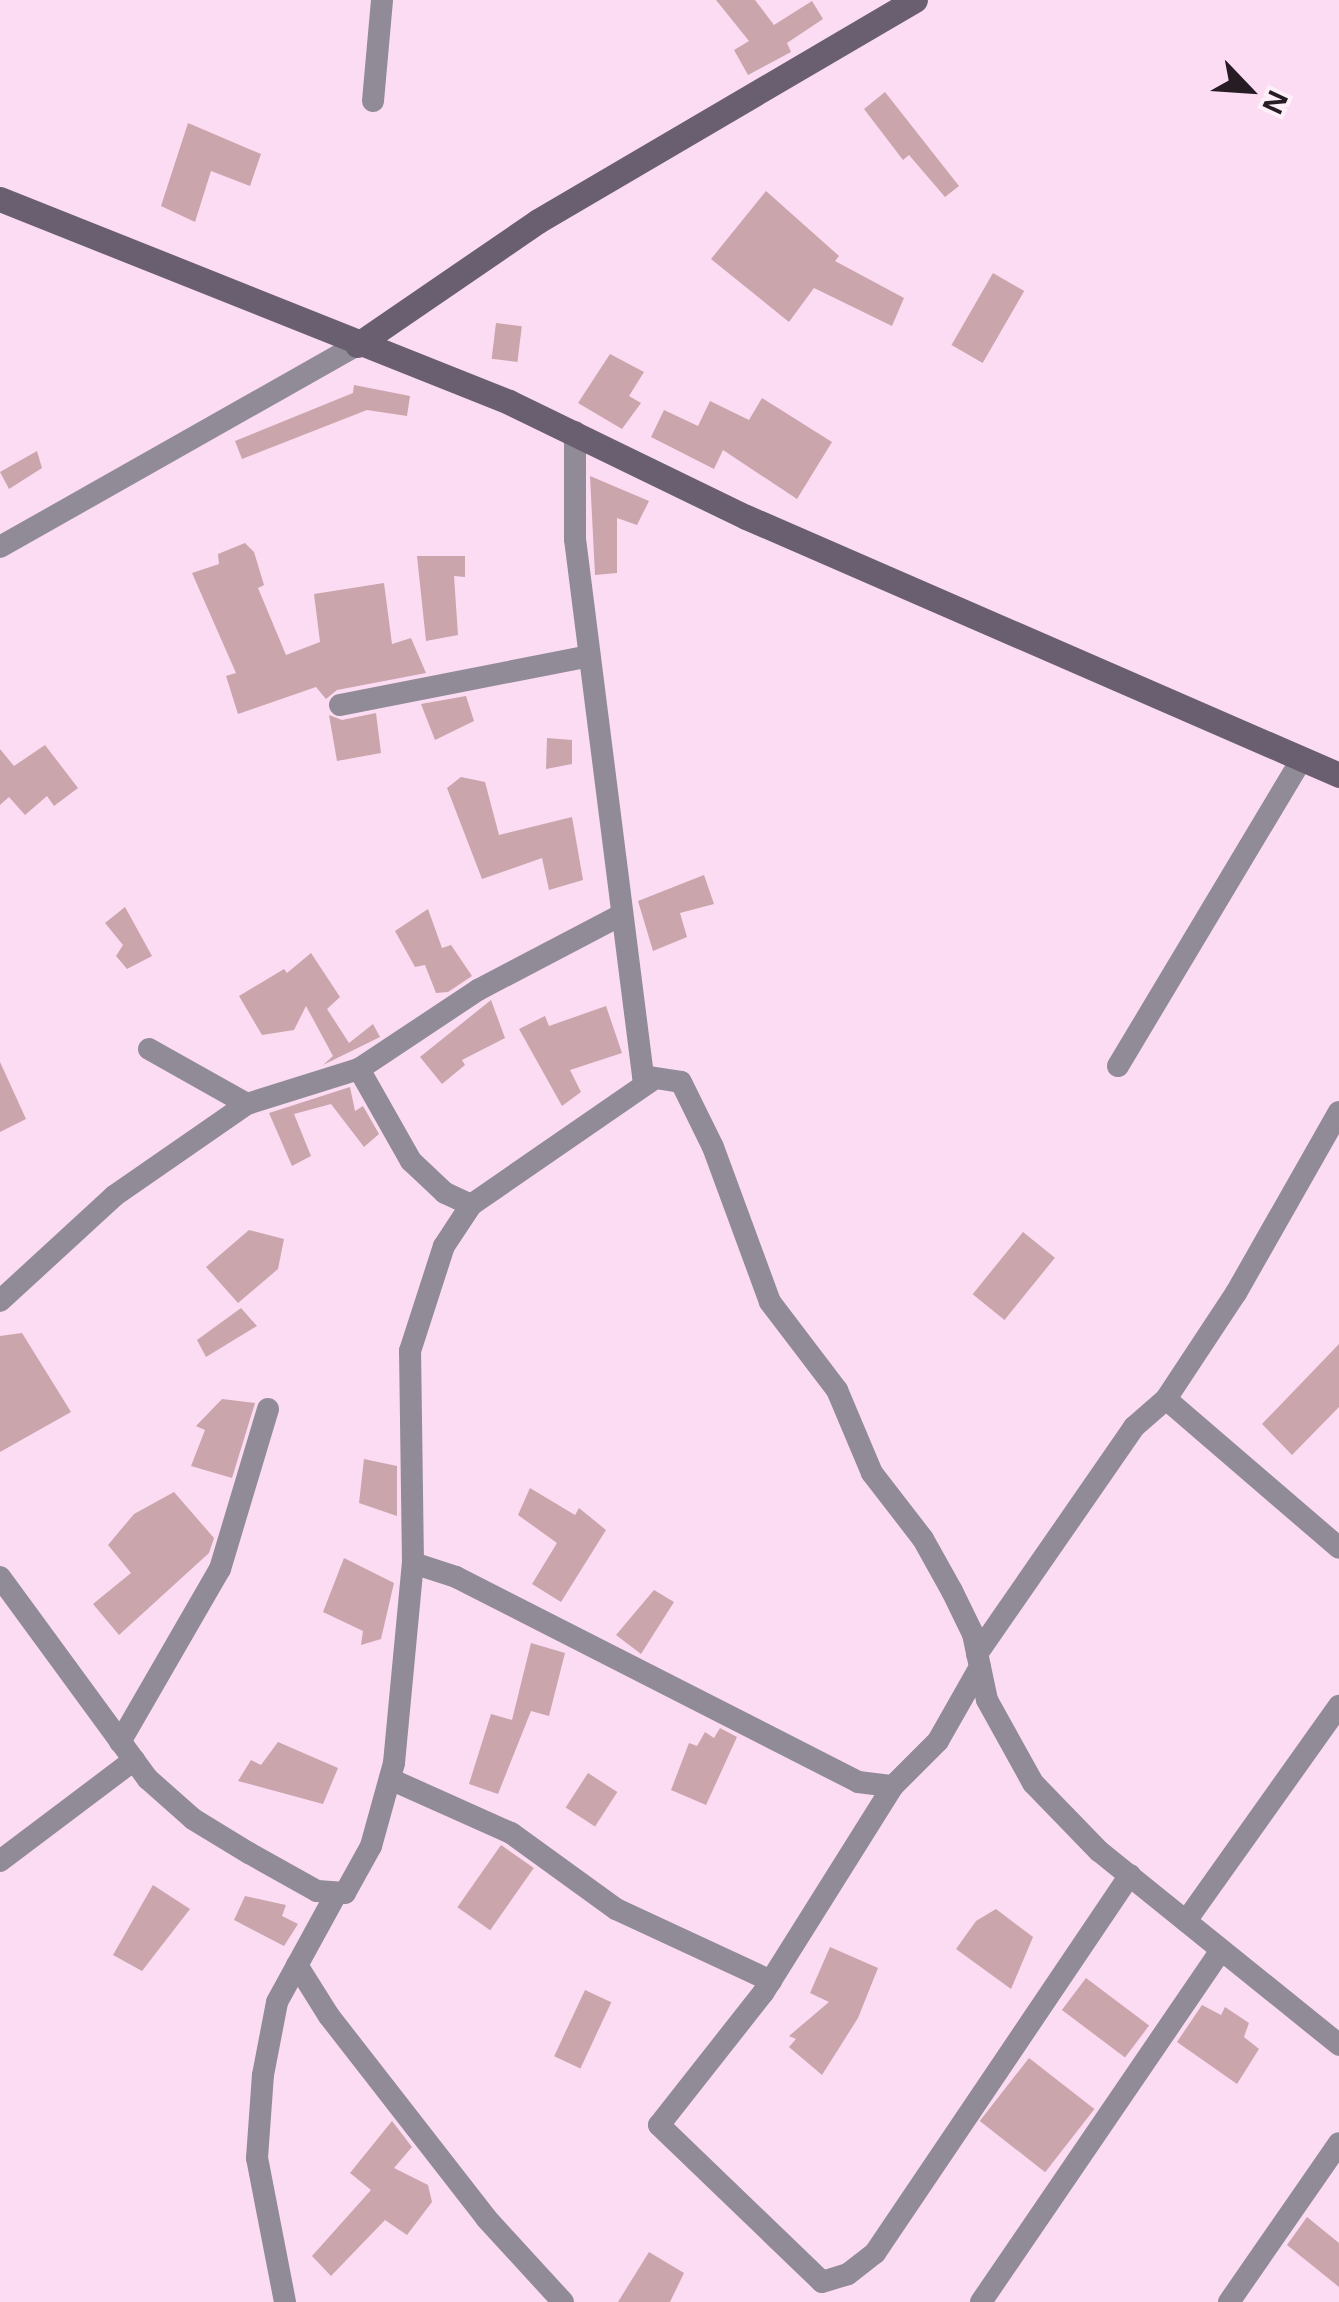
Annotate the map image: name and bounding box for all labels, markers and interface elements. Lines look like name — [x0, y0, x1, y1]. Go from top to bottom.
north arrow — [1199, 40, 1299, 140]
text: N — [1254, 84, 1298, 121]

